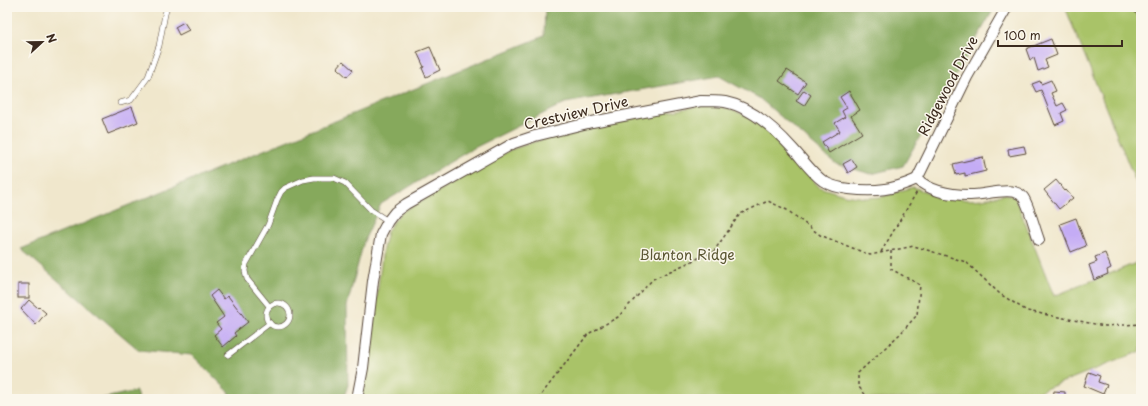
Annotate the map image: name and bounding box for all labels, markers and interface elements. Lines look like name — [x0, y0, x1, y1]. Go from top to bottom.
north arrow — [22, 22, 62, 62]
scale bar — [998, 22, 1122, 48]
text: 100 m — [1004, 26, 1041, 44]
text: N — [42, 31, 61, 46]
street label: Ridgewood Drive — [912, 32, 983, 140]
street label: Crestview Drive — [522, 90, 630, 135]
park label: Blanton Ridge — [639, 244, 735, 265]

